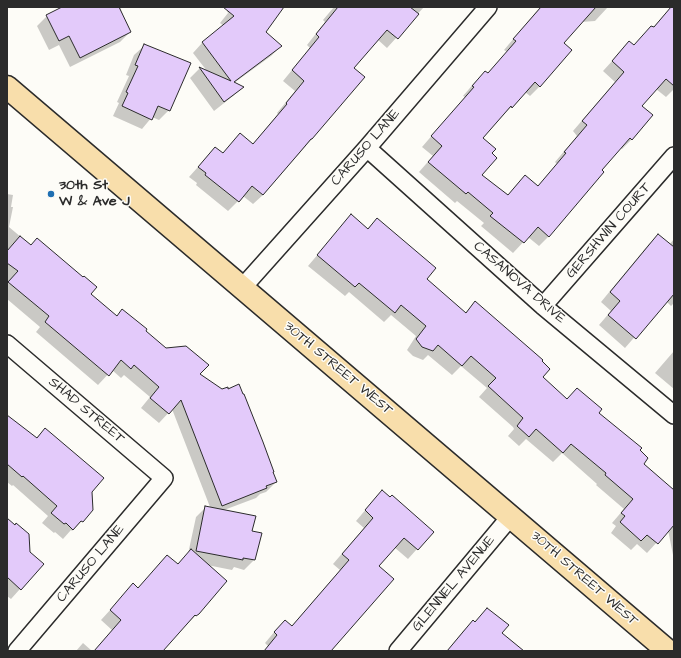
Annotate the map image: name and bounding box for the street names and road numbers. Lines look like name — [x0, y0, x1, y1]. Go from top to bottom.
street label: CARUSO LANE — [328, 106, 404, 190]
street label: GERSHWIN COURT — [563, 180, 655, 282]
street label: CASANOVA DRIVE — [469, 238, 569, 328]
street label: 30TH STREET WEST — [280, 319, 396, 419]
street label: SHAD STREET — [45, 374, 127, 448]
street label: CARUSO LANE — [54, 522, 128, 606]
street label: 30TH STREET WEST — [527, 528, 641, 630]
street label: GLENNEL AVENUE — [409, 533, 499, 635]

